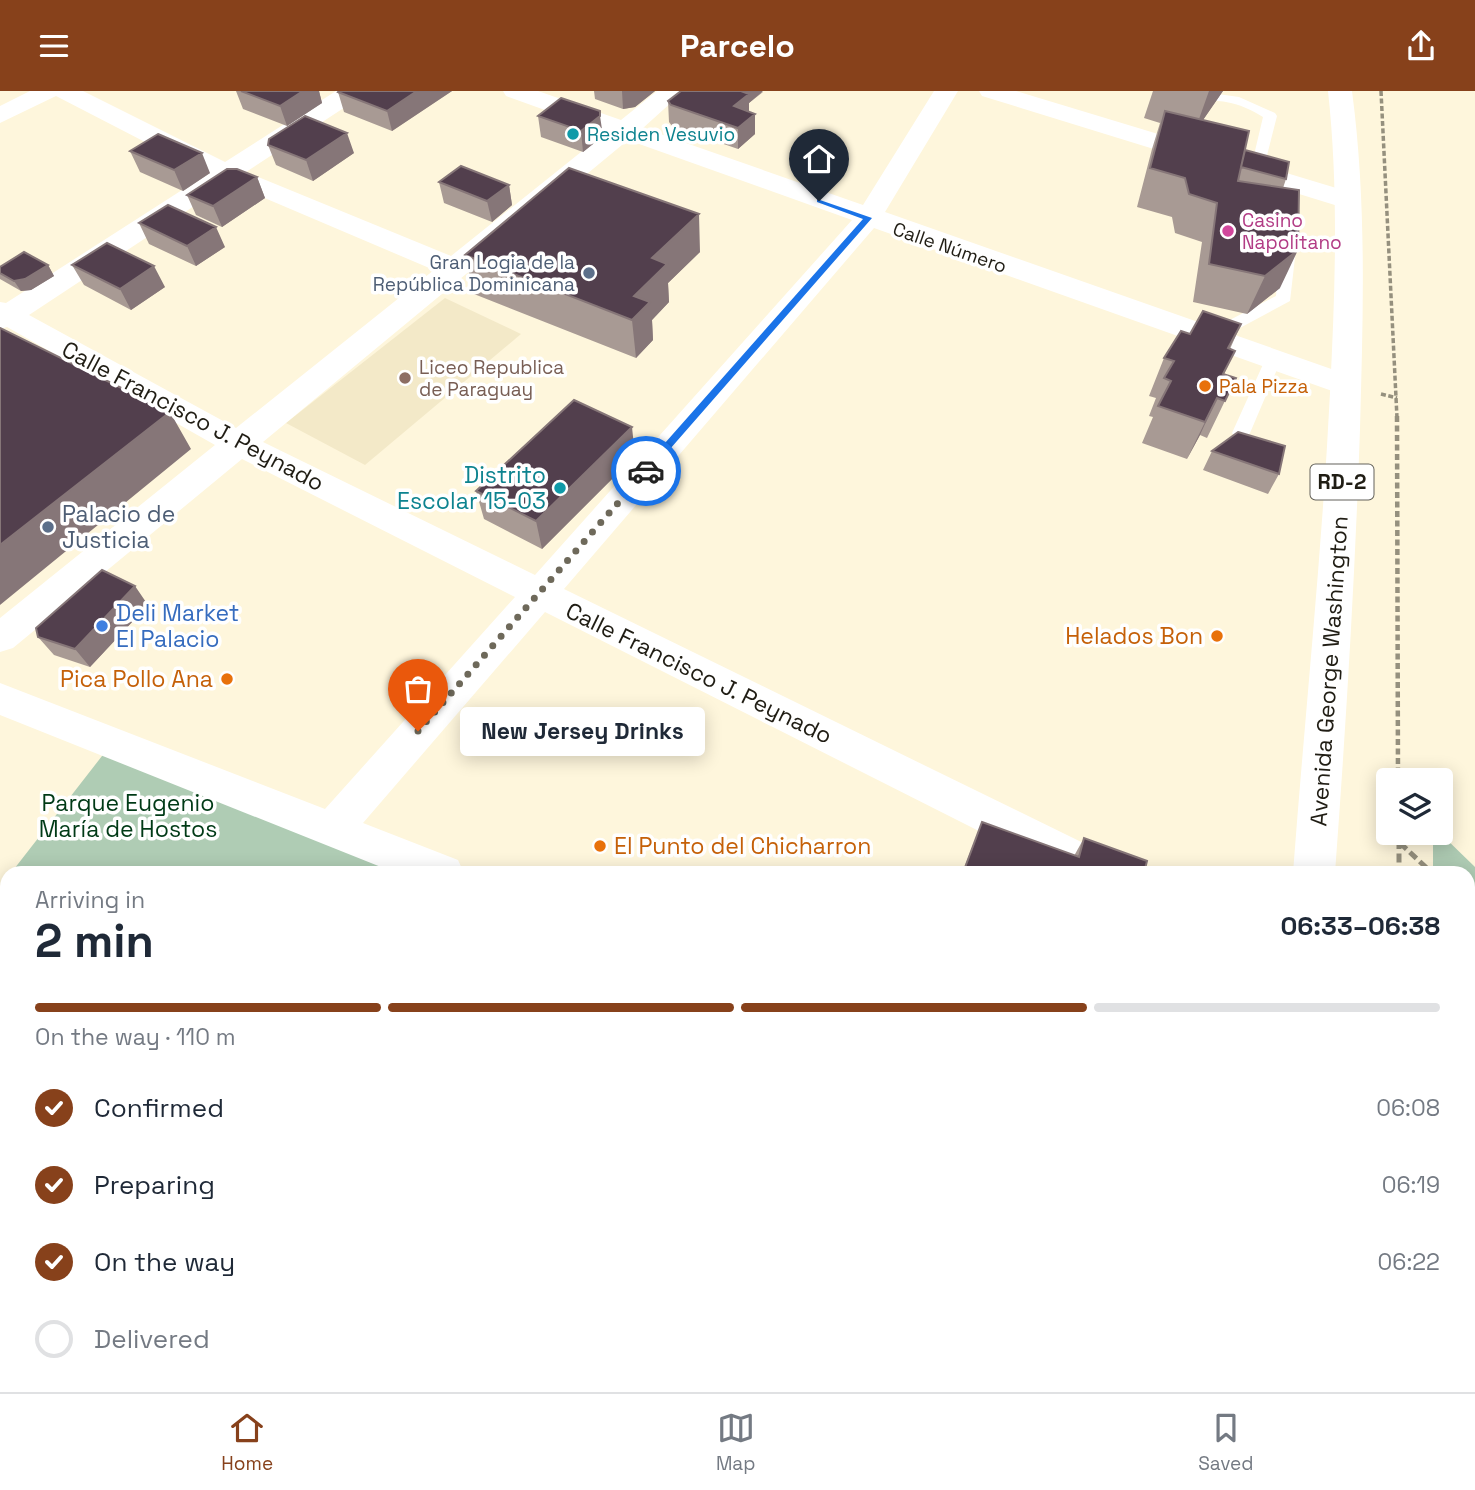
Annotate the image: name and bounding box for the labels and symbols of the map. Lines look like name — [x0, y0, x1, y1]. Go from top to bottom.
place label: Residen Vesuvio — [587, 122, 735, 147]
marker: Residen Vesuvio — [565, 126, 581, 142]
pin — [789, 129, 849, 201]
place label: Casino Napolitano — [1242, 208, 1342, 255]
street label: Calle Número — [890, 216, 1010, 279]
marker: Casino Napolitano — [1220, 223, 1236, 239]
place label: Gran Logia de la República Dominicana — [373, 250, 575, 297]
marker: Gran Logia de la República Dominicana — [581, 265, 597, 281]
street label: Calle Francisco J. Peynado — [57, 334, 329, 498]
place label: Liceo Republica de Paraguay — [419, 355, 564, 402]
marker: Liceo Republica de Paraguay — [397, 370, 413, 386]
place label: Pala Pizza — [1219, 374, 1308, 399]
marker: Pala Pizza — [1197, 378, 1213, 394]
courier — [611, 436, 681, 506]
place label: Distrito Escolar 15-03 — [397, 460, 546, 516]
road number: RD-2 — [1310, 465, 1374, 499]
marker: Distrito Escolar 15-03 — [552, 480, 568, 496]
place label: Palacio de Justicia — [62, 499, 175, 555]
street label: Avenida George Washington — [1303, 515, 1355, 827]
marker: Palacio de Justicia — [40, 519, 56, 535]
street label: Calle Francisco J. Peynado — [561, 595, 837, 751]
place label: Deli Market El Palacio — [116, 598, 239, 654]
marker: Deli Market El Palacio — [94, 618, 110, 634]
place label: Helados Bon — [1065, 621, 1203, 651]
marker: Helados Bon — [1209, 628, 1225, 644]
pin — [388, 659, 448, 731]
place label: Pica Pollo Ana — [60, 664, 213, 694]
marker: Pica Pollo Ana — [219, 671, 235, 687]
callout: New Jersey Drinks — [460, 707, 705, 755]
park label: Parque Eugenio María de Hostos — [39, 788, 217, 844]
place label: El Punto del Chicharron — [614, 831, 871, 861]
marker: El Punto del Chicharron — [592, 838, 608, 854]

